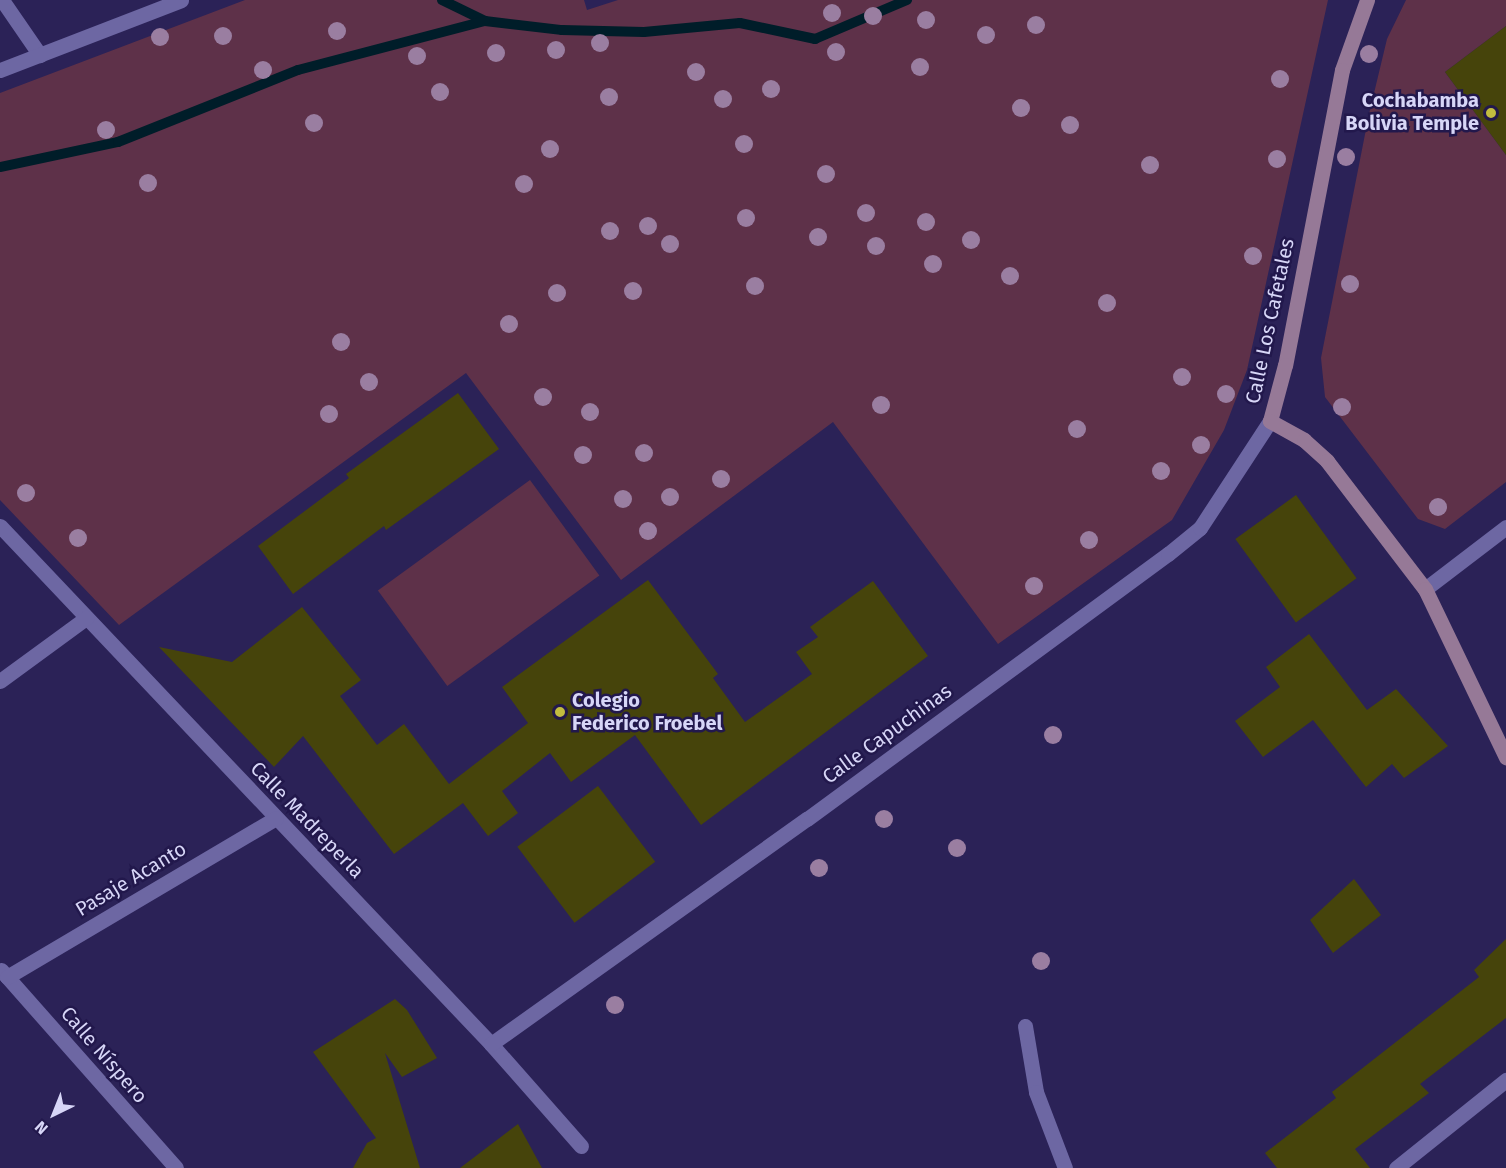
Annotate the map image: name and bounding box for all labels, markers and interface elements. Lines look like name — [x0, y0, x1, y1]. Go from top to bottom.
place label: Cochabamba Bolivia Temple — [1345, 89, 1479, 136]
marker: Cochabamba Bolivia Temple — [1484, 106, 1498, 120]
street label: Calle Los Cafetales — [1241, 236, 1299, 406]
street label: Calle Capuchinas — [818, 679, 956, 789]
place label: Colegio Federico Froebel — [572, 688, 722, 735]
marker: Colegio Federico Froebel — [553, 705, 567, 719]
street label: Calle Madreperla — [245, 757, 369, 883]
street label: Pasaje Acanto — [71, 837, 191, 921]
street label: Calle Níspero — [56, 1002, 152, 1108]
north arrow — [24, 1084, 84, 1144]
text: N — [31, 1117, 52, 1138]

